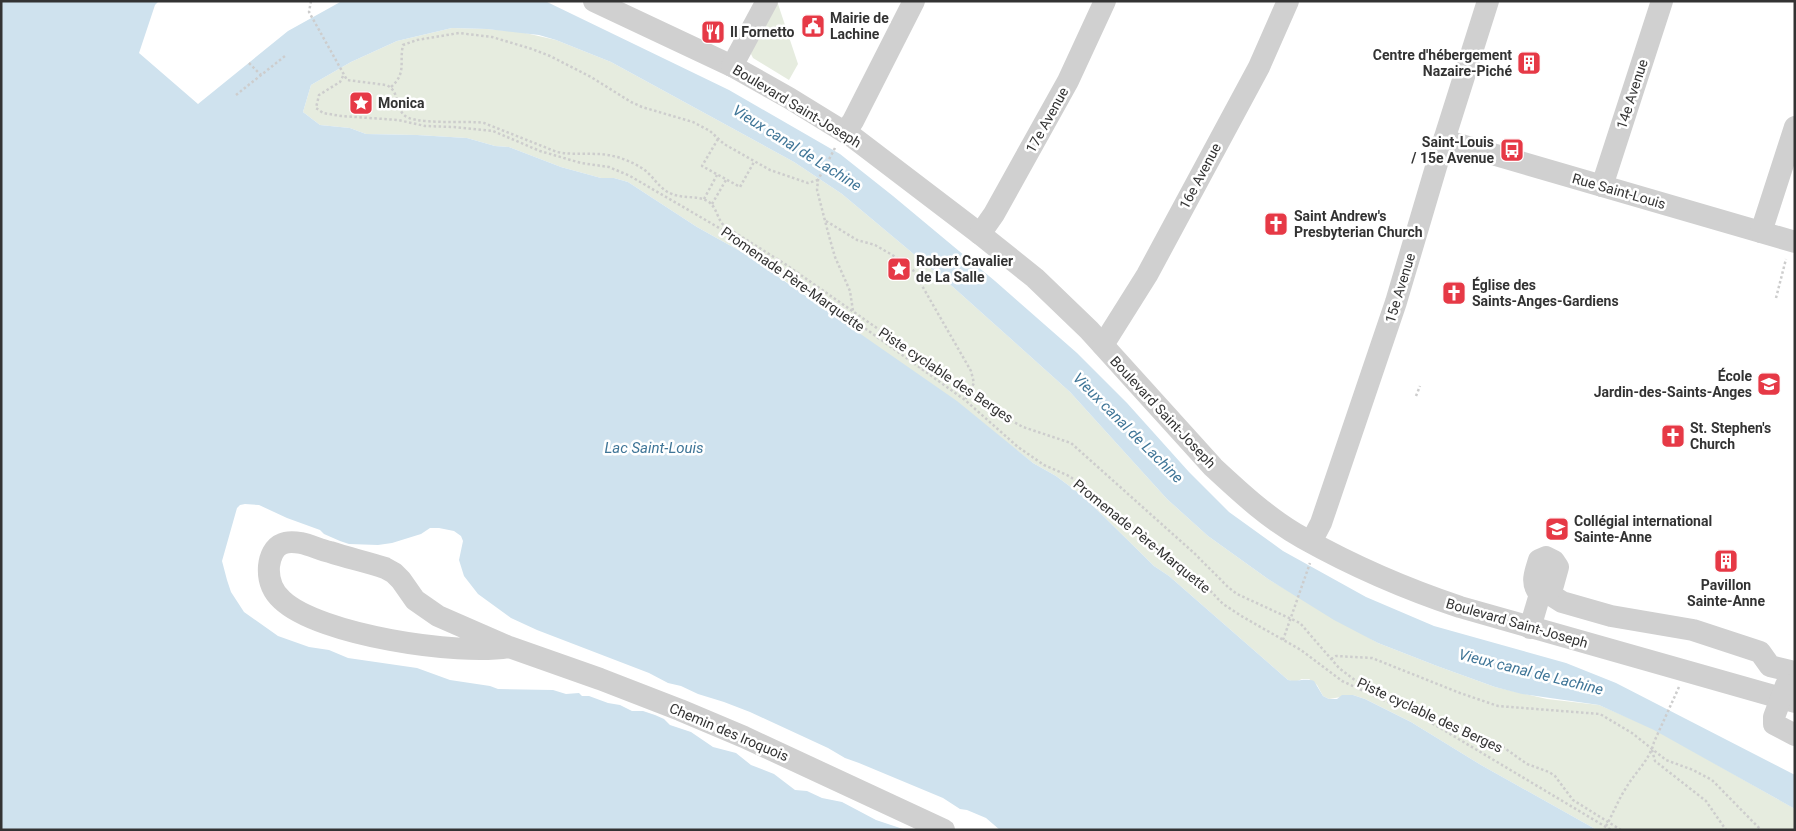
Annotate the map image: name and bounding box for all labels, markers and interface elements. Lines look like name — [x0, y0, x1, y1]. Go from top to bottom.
place label: Mairie de Lachine — [830, 10, 889, 42]
public building icon: Mairie de Lachine — [800, 13, 826, 39]
restaurant icon: Il Fornetto — [700, 19, 726, 45]
place label: Il Fornetto — [730, 24, 795, 40]
place label: Centre d'hébergement Nazaire-Piché — [1373, 47, 1512, 79]
building icon: Centre d'hébergement Nazaire-Piché — [1516, 50, 1542, 76]
street label: 14e Avenue — [1613, 57, 1651, 131]
street label: Boulevard Saint-Joseph — [730, 61, 864, 151]
street label: 17e Avenue — [1022, 84, 1072, 156]
place icon: Monica — [348, 90, 374, 116]
place label: Monica — [378, 95, 425, 111]
water label: Vieux canal de Lachine — [729, 101, 865, 195]
place label: Saint-Louis / 15e Avenue — [1410, 134, 1494, 166]
bus stop icon: Saint-Louis / 15e Avenue — [1499, 137, 1525, 163]
street label: 16e Avenue — [1176, 140, 1224, 212]
street label: Rue Saint-Louis — [1570, 170, 1668, 212]
place label: Saint Andrew's Presbyterian Church — [1294, 208, 1423, 240]
church icon: Saint Andrew's Presbyterian Church — [1263, 211, 1289, 237]
street label: Promenade Père-Marquette — [718, 223, 868, 335]
street label: 15e Avenue — [1382, 251, 1418, 325]
place label: Robert Cavalier de La Salle — [916, 253, 1013, 285]
place icon: Robert Cavalier de La Salle — [886, 256, 912, 282]
place label: Église des Saints-Anges-Gardiens — [1472, 276, 1619, 309]
church icon: Église des Saints-Anges-Gardiens — [1441, 280, 1467, 306]
street label: Piste cyclable des Berges — [876, 324, 1016, 426]
street label: Boulevard Saint-Joseph — [1107, 353, 1219, 471]
place label: École Jardin-des-Saints-Anges — [1594, 367, 1752, 400]
water label: Vieux canal de Lachine — [1069, 369, 1187, 487]
school or university icon: École Jardin-des-Saints-Anges — [1756, 371, 1782, 397]
place label: St. Stephen's Church — [1690, 420, 1771, 452]
church icon: St. Stephen's Church — [1660, 423, 1686, 449]
water label: Lac Saint-Louis — [604, 439, 704, 457]
street label: Promenade Père-Marquette — [1070, 476, 1214, 596]
place label: Collégial international Sainte-Anne — [1574, 513, 1712, 545]
school or university icon: Collégial international Sainte-Anne — [1544, 516, 1570, 542]
building icon: Pavillon Sainte-Anne — [1713, 548, 1739, 574]
place label: Pavillon Sainte-Anne — [1687, 577, 1765, 609]
street label: Boulevard Saint-Joseph — [1444, 595, 1590, 651]
water label: Vieux canal de Lachine — [1457, 645, 1605, 699]
street label: Piste cyclable des Berges — [1355, 674, 1505, 756]
street label: Chemin des Iroquois — [667, 700, 791, 764]

